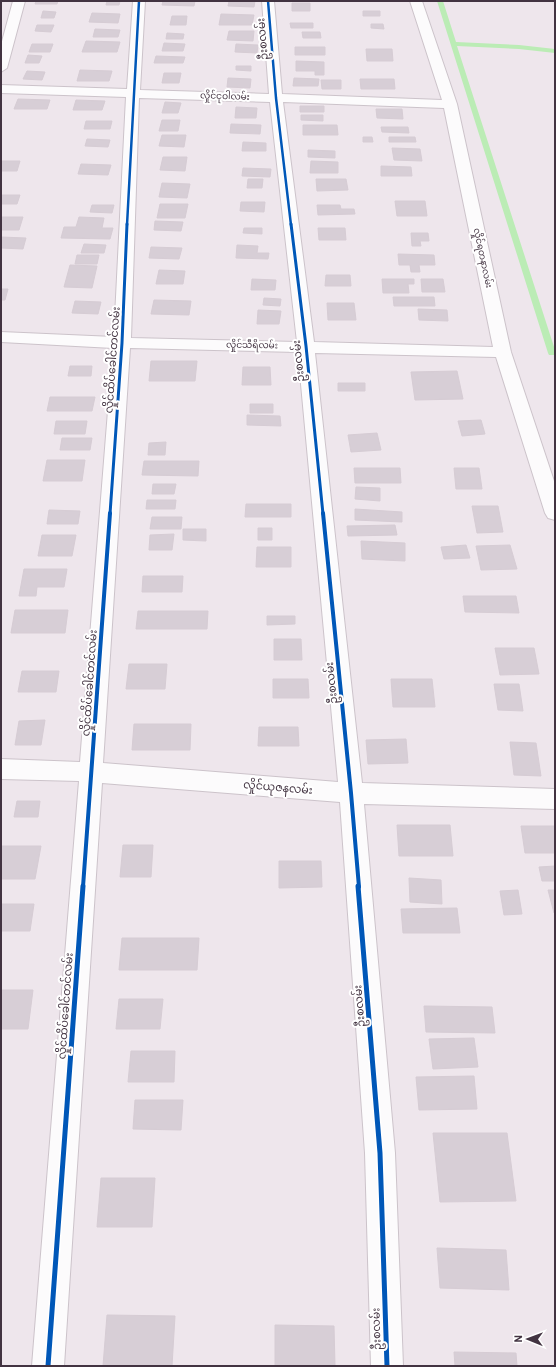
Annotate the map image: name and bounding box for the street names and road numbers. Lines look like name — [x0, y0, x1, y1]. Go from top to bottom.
street label: ဦးစလမ်း — [253, 17, 273, 61]
street label: လှိုင်ငုဝါလမ်း — [200, 88, 250, 104]
street label: လှိုင်ရတနာလမ်း — [470, 227, 496, 289]
street label: လှိုင်ထိပ်ခေါင်တင်လမ်း — [101, 306, 125, 414]
street label: လှိုင်သီရိလမ်း — [226, 338, 278, 352]
street label: ဦးစလမ်း — [289, 339, 309, 383]
street label: လှိုင်ထိပ်ခေါင်တင်လမ်း — [78, 629, 102, 737]
street label: ဦးစလမ်း — [322, 661, 342, 705]
street label: လှိုင်ယုဇနလမ်း — [243, 777, 313, 799]
street label: လှိုင်ထိပ်ခေါင်တင်လမ်း — [54, 952, 78, 1060]
street label: ဦးစလမ်း — [350, 984, 370, 1028]
street label: ဦးစလမ်း — [368, 1307, 386, 1350]

